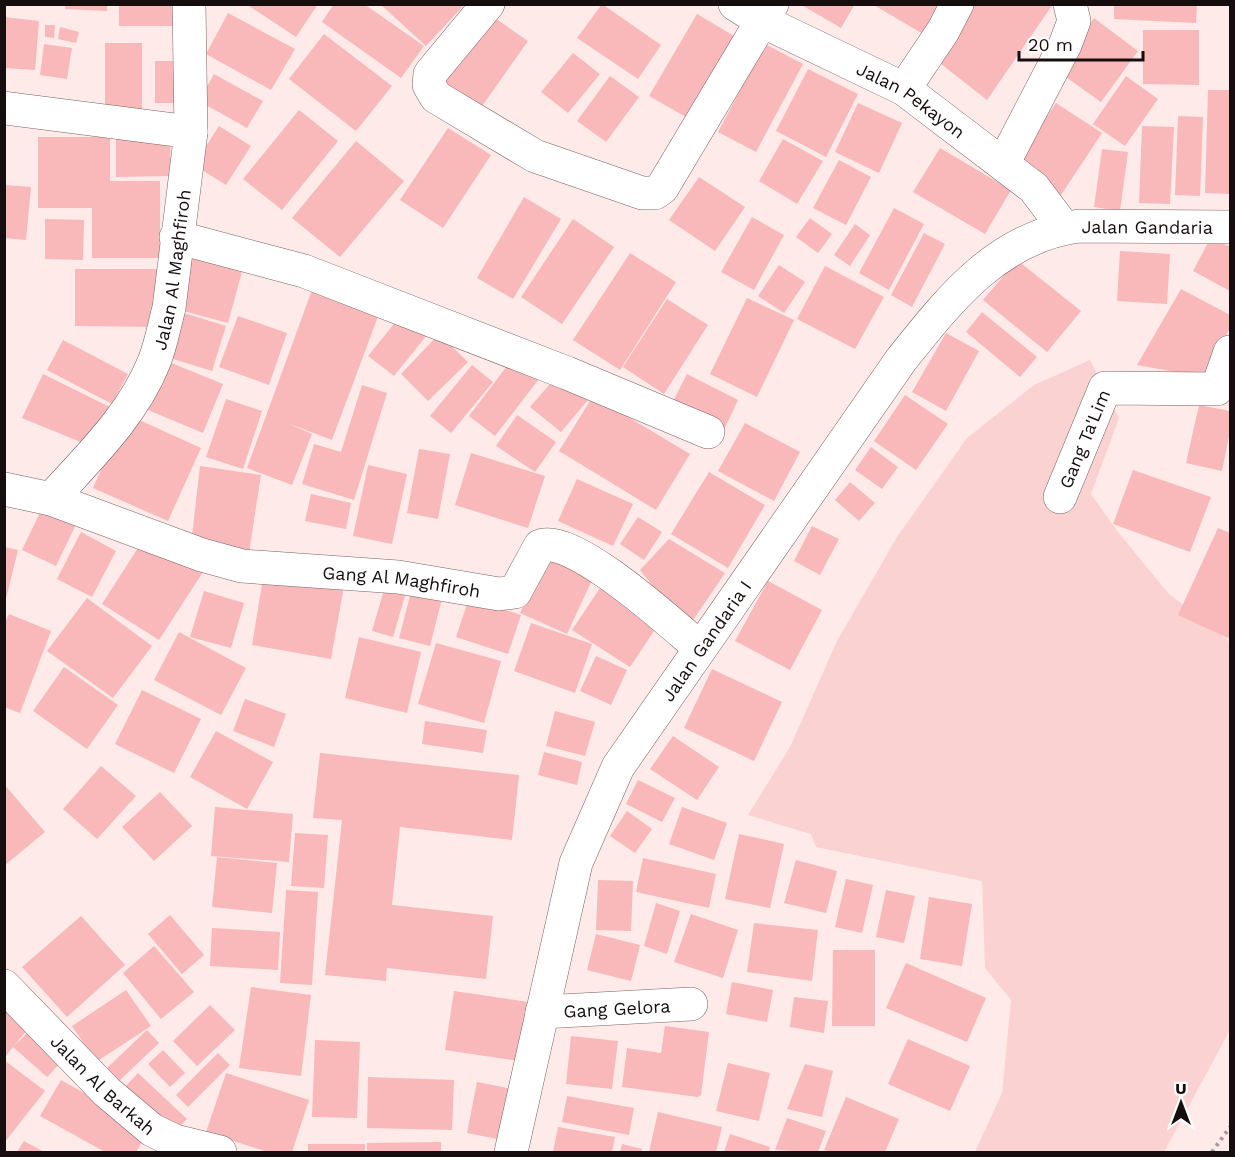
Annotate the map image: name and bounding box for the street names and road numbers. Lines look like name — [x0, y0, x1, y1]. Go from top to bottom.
street label: Jalan Pekayon — [853, 58, 969, 142]
street label: Jalan Al Maghfiroh — [148, 188, 194, 352]
street label: Jalan Gandaria — [1081, 216, 1213, 237]
street label: Gang Ta'Lim — [1054, 386, 1114, 491]
street label: Gang Al Maghfiroh — [322, 561, 482, 601]
street label: Jalan Gandaria I — [657, 576, 755, 705]
street label: Gang Gelora — [563, 995, 671, 1021]
street label: Jalan Al Barkah — [47, 1030, 160, 1139]

